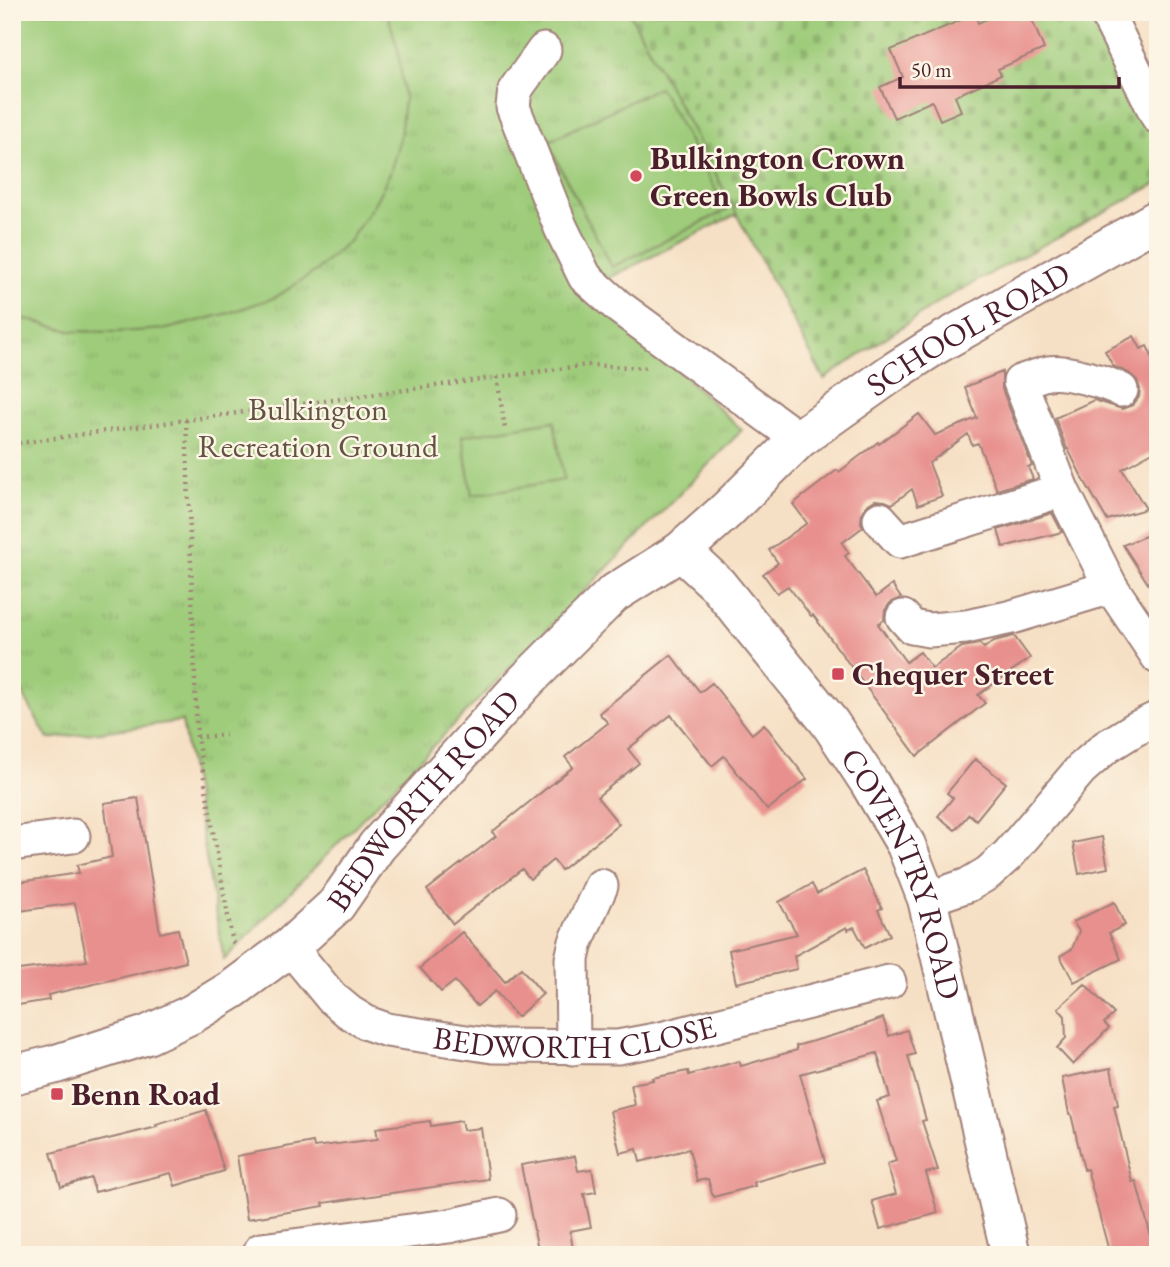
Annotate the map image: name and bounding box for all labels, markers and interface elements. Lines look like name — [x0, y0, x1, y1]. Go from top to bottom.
scale bar — [900, 46, 1119, 90]
text: 50 m — [911, 56, 952, 83]
place label: Bulkington Crown Green Bowls Club — [650, 137, 905, 216]
marker: Bulkington Crown Green Bowls Club — [628, 168, 644, 184]
street label: SCHOOL ROAD — [858, 252, 1077, 406]
park label: Bulkington Recreation Ground — [198, 388, 439, 467]
place label: Chequer Street — [852, 653, 1054, 695]
marker: Chequer Street — [830, 666, 846, 682]
street label: BEDWORTH ROAD — [317, 681, 529, 919]
street label: COVENTRY ROAD — [831, 740, 971, 1003]
street label: BEDWORTH CLOSE — [431, 1005, 720, 1068]
place label: Benn Road — [71, 1073, 221, 1115]
marker: Benn Road — [49, 1086, 65, 1102]

